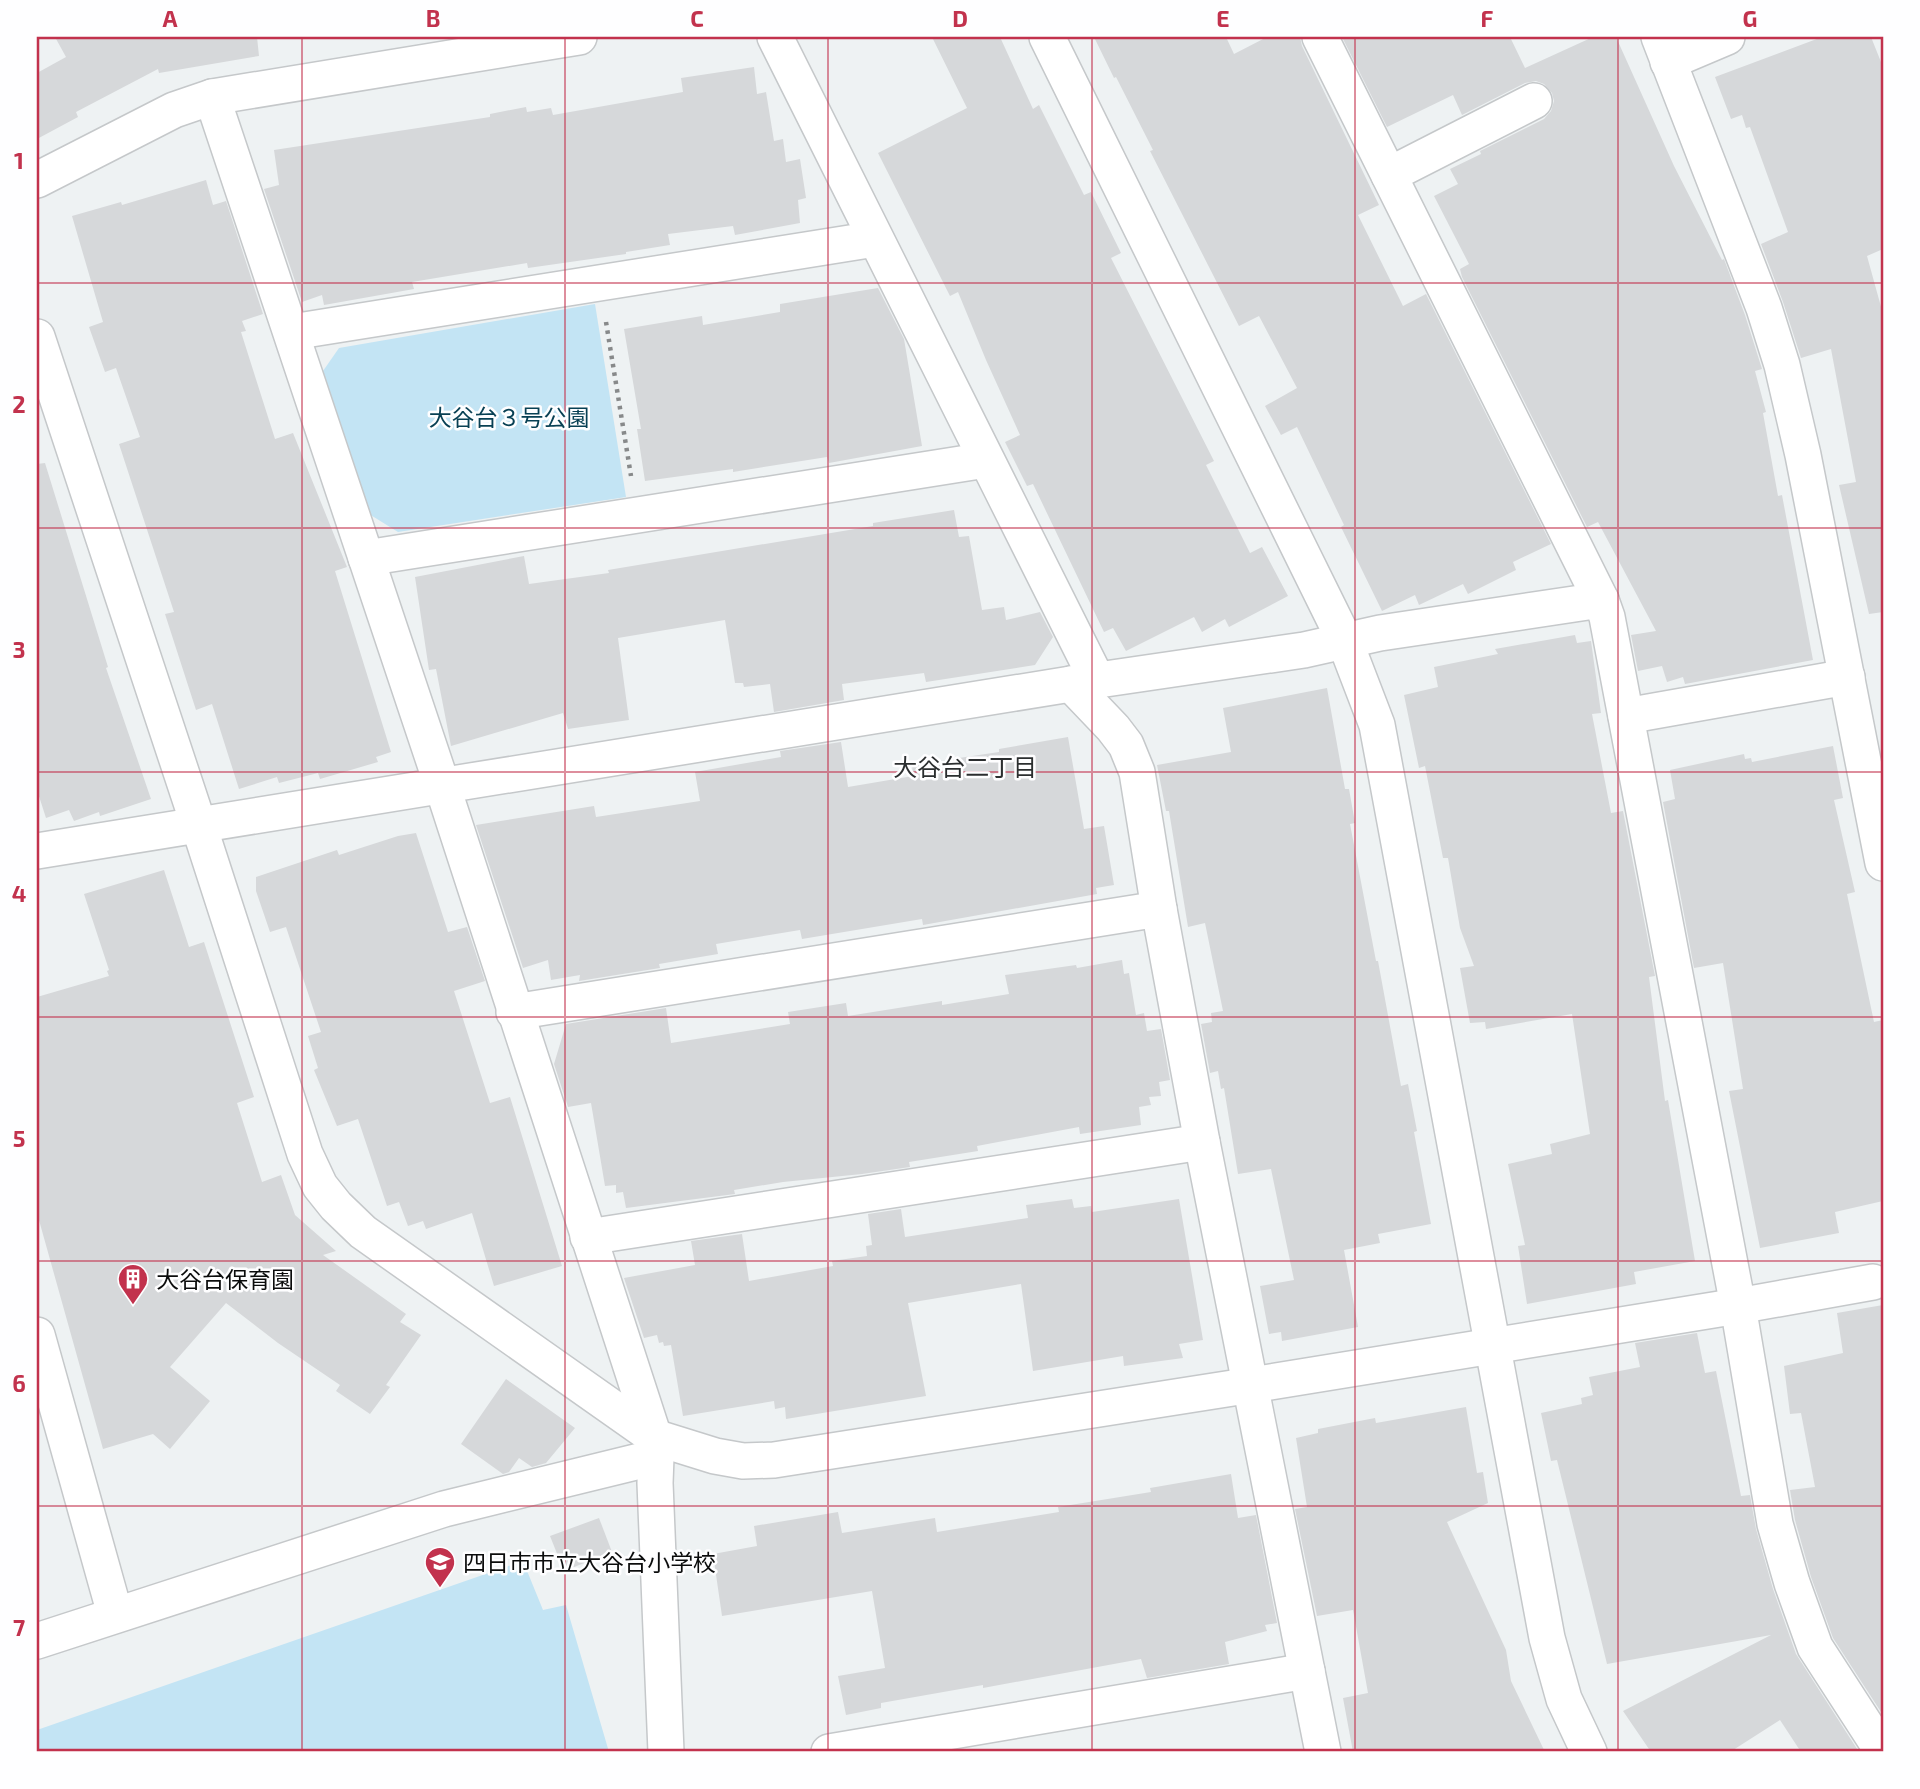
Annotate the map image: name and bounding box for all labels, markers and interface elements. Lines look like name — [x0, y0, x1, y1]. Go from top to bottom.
text: A — [162, 4, 178, 32]
text: B — [426, 4, 440, 32]
text: C — [690, 4, 704, 32]
text: D — [952, 4, 968, 32]
text: E — [1216, 4, 1230, 32]
text: F — [1481, 4, 1494, 32]
text: G — [1743, 4, 1757, 32]
text: 1 — [14, 146, 24, 174]
text: 2 — [12, 390, 26, 418]
park label: 大谷台３号公園 — [429, 403, 590, 431]
text: 3 — [12, 635, 26, 663]
district label: 大谷台二丁目 — [893, 752, 1037, 781]
text: 4 — [12, 879, 26, 907]
text: 5 — [13, 1124, 25, 1152]
building icon: 大谷台保育園 — [116, 1262, 150, 1306]
place label: 大谷台保育園 — [156, 1265, 294, 1293]
text: 6 — [12, 1369, 26, 1397]
school or university icon: 四日市市立大谷台小学校 — [423, 1545, 457, 1589]
place label: 四日市市立大谷台小学校 — [463, 1548, 716, 1576]
text: 7 — [13, 1613, 25, 1641]

